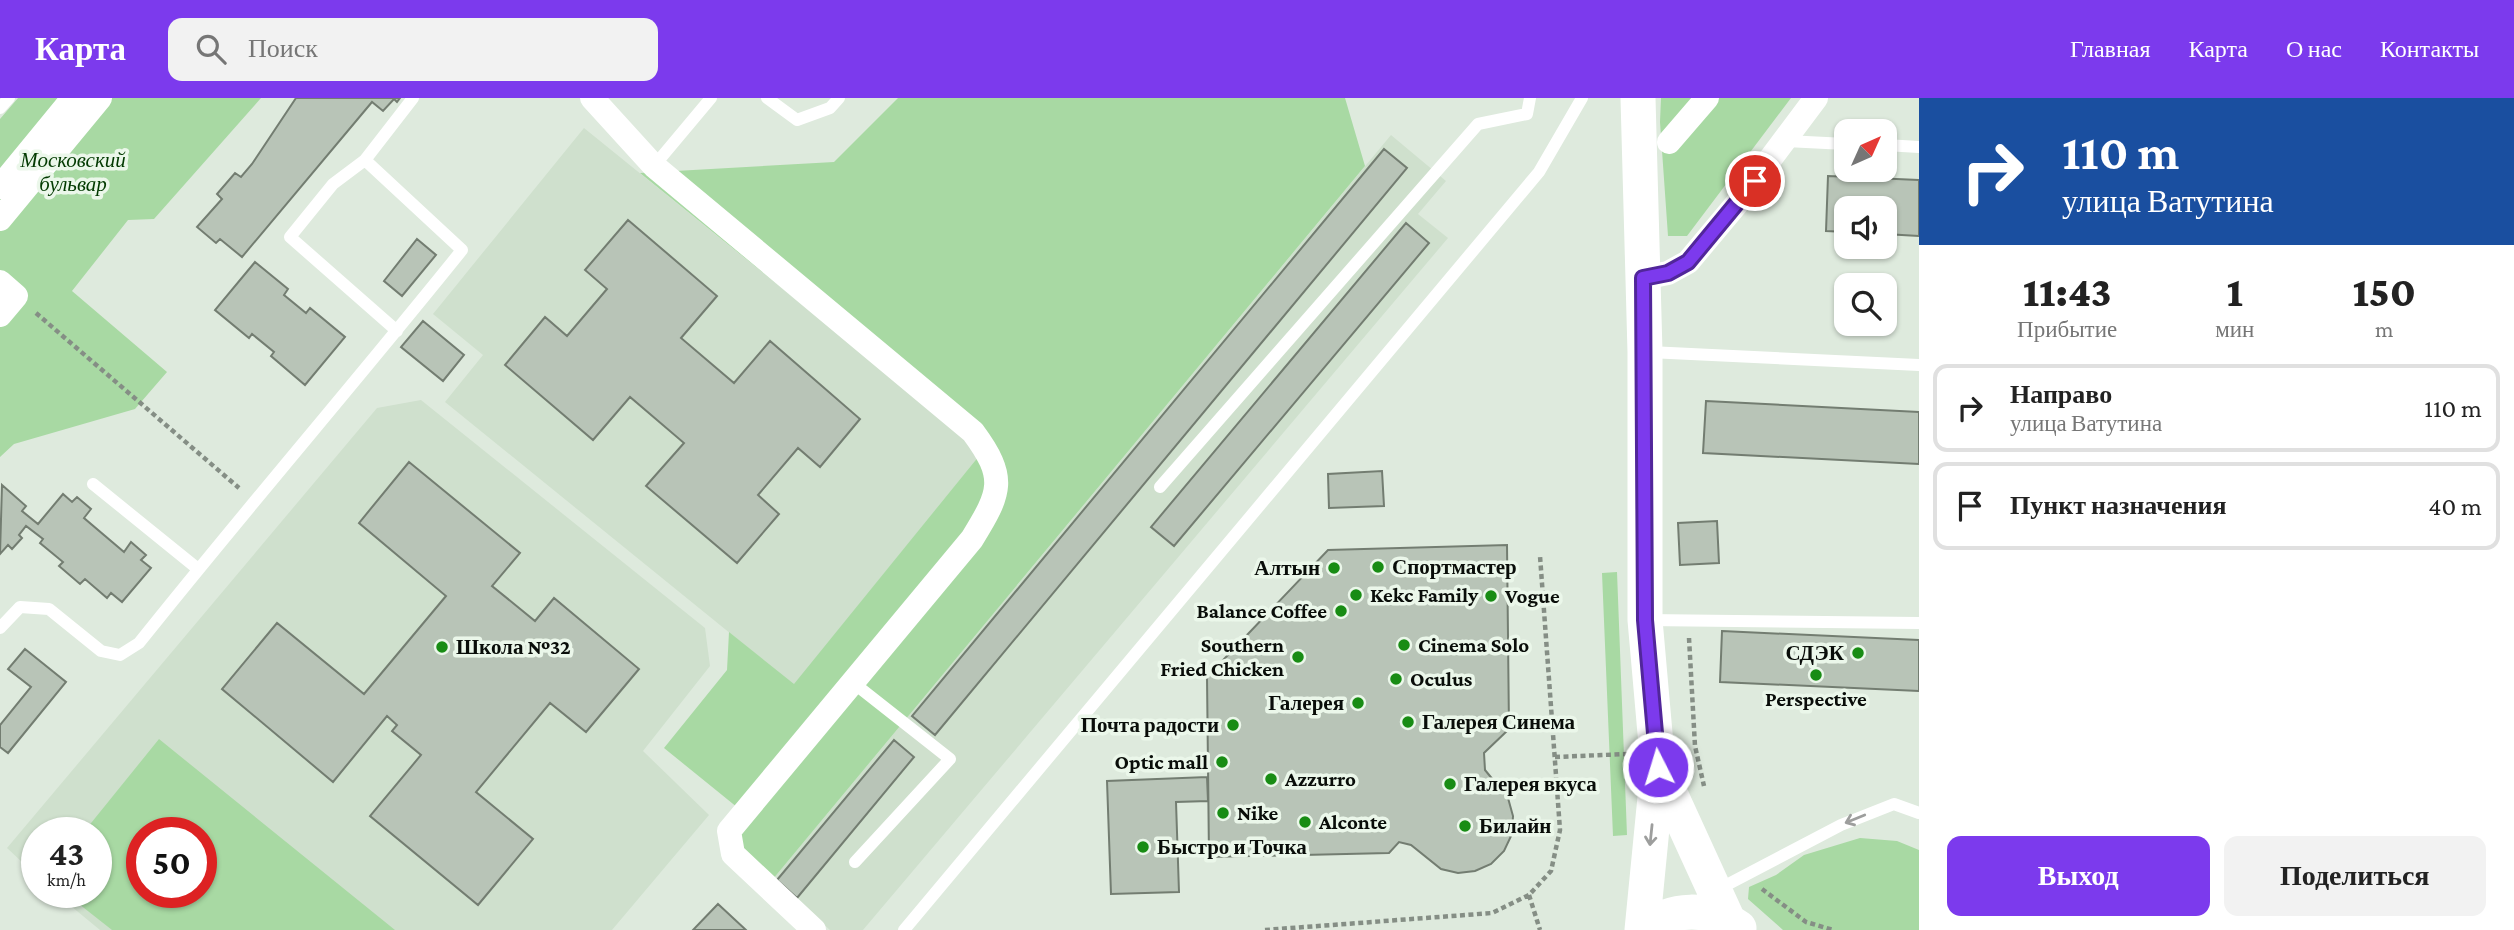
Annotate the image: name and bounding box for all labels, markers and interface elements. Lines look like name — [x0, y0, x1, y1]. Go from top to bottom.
search box — [168, 18, 658, 81]
text: Карта — [35, 30, 126, 67]
icon: search — [192, 30, 230, 68]
text: Поиск — [248, 34, 318, 63]
text: Главная — [2070, 35, 2151, 62]
text: Карта — [2189, 35, 2248, 62]
text: О нас — [2286, 35, 2342, 62]
text: Контакты — [2380, 35, 2479, 62]
north arrow — [1834, 119, 1897, 182]
map controls — [1834, 119, 1897, 336]
text: 110 m — [2062, 125, 2179, 180]
icon: right — [1947, 126, 2038, 217]
park label: Московский бульвар — [19, 148, 126, 196]
pin — [1725, 151, 1785, 211]
icon: arrive — [1736, 162, 1774, 200]
text: улица Ватутина — [2062, 183, 2274, 219]
button: sound — [1834, 196, 1897, 259]
text: 11:43 — [2023, 268, 2111, 315]
text: 1 — [2227, 268, 2243, 315]
text: 150 — [2352, 268, 2416, 315]
button: search — [1834, 273, 1897, 336]
text: Прибытие — [2017, 316, 2117, 342]
text: мин — [2215, 316, 2254, 342]
text: m — [2375, 316, 2393, 342]
text: Направо — [2010, 380, 2112, 409]
icon: right — [1951, 389, 1989, 427]
text: 110 m — [2424, 394, 2482, 423]
text: улица Ватутина — [2010, 410, 2162, 436]
icon: arrive — [1951, 487, 1989, 525]
text: Пункт назначения — [2010, 491, 2227, 520]
text: 40 m — [2428, 492, 2482, 521]
place label: Спортмастер — [1392, 555, 1517, 579]
place label: Алтын — [1254, 556, 1320, 580]
marker: Спортмастер — [1370, 559, 1386, 575]
marker: Алтын — [1326, 560, 1342, 576]
place label: Kekc Family — [1370, 583, 1479, 607]
place label: Vogue — [1504, 584, 1560, 608]
marker: Kekc Family — [1348, 587, 1364, 603]
marker: Vogue — [1483, 588, 1499, 604]
place label: Balance Coffee — [1196, 599, 1327, 623]
marker: Balance Coffee — [1333, 603, 1349, 619]
place label: Southern Fried Chicken — [1160, 633, 1284, 681]
place label: Cinema Solo — [1418, 633, 1529, 657]
place label: Школа №32 — [456, 635, 571, 659]
marker: Cinema Solo — [1396, 637, 1412, 653]
marker: Школа №32 — [434, 639, 450, 655]
place label: СДЭК — [1785, 641, 1845, 665]
marker: СДЭК — [1850, 645, 1866, 661]
marker: Southern Fried Chicken — [1290, 649, 1306, 665]
place label: Oculus — [1410, 667, 1473, 691]
marker: Perspective — [1808, 667, 1824, 683]
marker: Oculus — [1388, 671, 1404, 687]
place label: Perspective — [1765, 687, 1867, 711]
place label: Галерея — [1268, 691, 1344, 715]
marker: Галерея — [1350, 695, 1366, 711]
place label: Галерея Синема — [1422, 710, 1576, 734]
place label: Почта радости — [1081, 713, 1219, 737]
marker: Галерея Синема — [1400, 714, 1416, 730]
marker: Почта радости — [1225, 717, 1241, 733]
position arrow — [1621, 730, 1695, 804]
place label: Optic mall — [1115, 750, 1208, 774]
marker: Optic mall — [1214, 754, 1230, 770]
place label: Azzurro — [1284, 767, 1356, 791]
marker: Azzurro — [1263, 771, 1279, 787]
place label: Галерея вкуса — [1464, 772, 1597, 796]
marker: Галерея вкуса — [1442, 776, 1458, 792]
place label: Nike — [1237, 801, 1279, 825]
marker: Nike — [1215, 805, 1231, 821]
place label: Alconte — [1318, 810, 1387, 834]
marker: Alconte — [1297, 814, 1313, 830]
place label: Билайн — [1479, 814, 1551, 838]
one-way arrow — [1845, 814, 1866, 827]
speed limit sign: 50 — [126, 817, 217, 908]
marker: Билайн — [1457, 818, 1473, 834]
one-way arrow — [1645, 823, 1658, 845]
text: 43 — [49, 834, 84, 873]
place label: Быстро и Точка — [1157, 835, 1307, 859]
button: Выход — [1947, 836, 2210, 916]
button: Поделиться — [2224, 836, 2486, 916]
marker: Быстро и Точка — [1135, 839, 1151, 855]
text: km/h — [47, 870, 86, 890]

